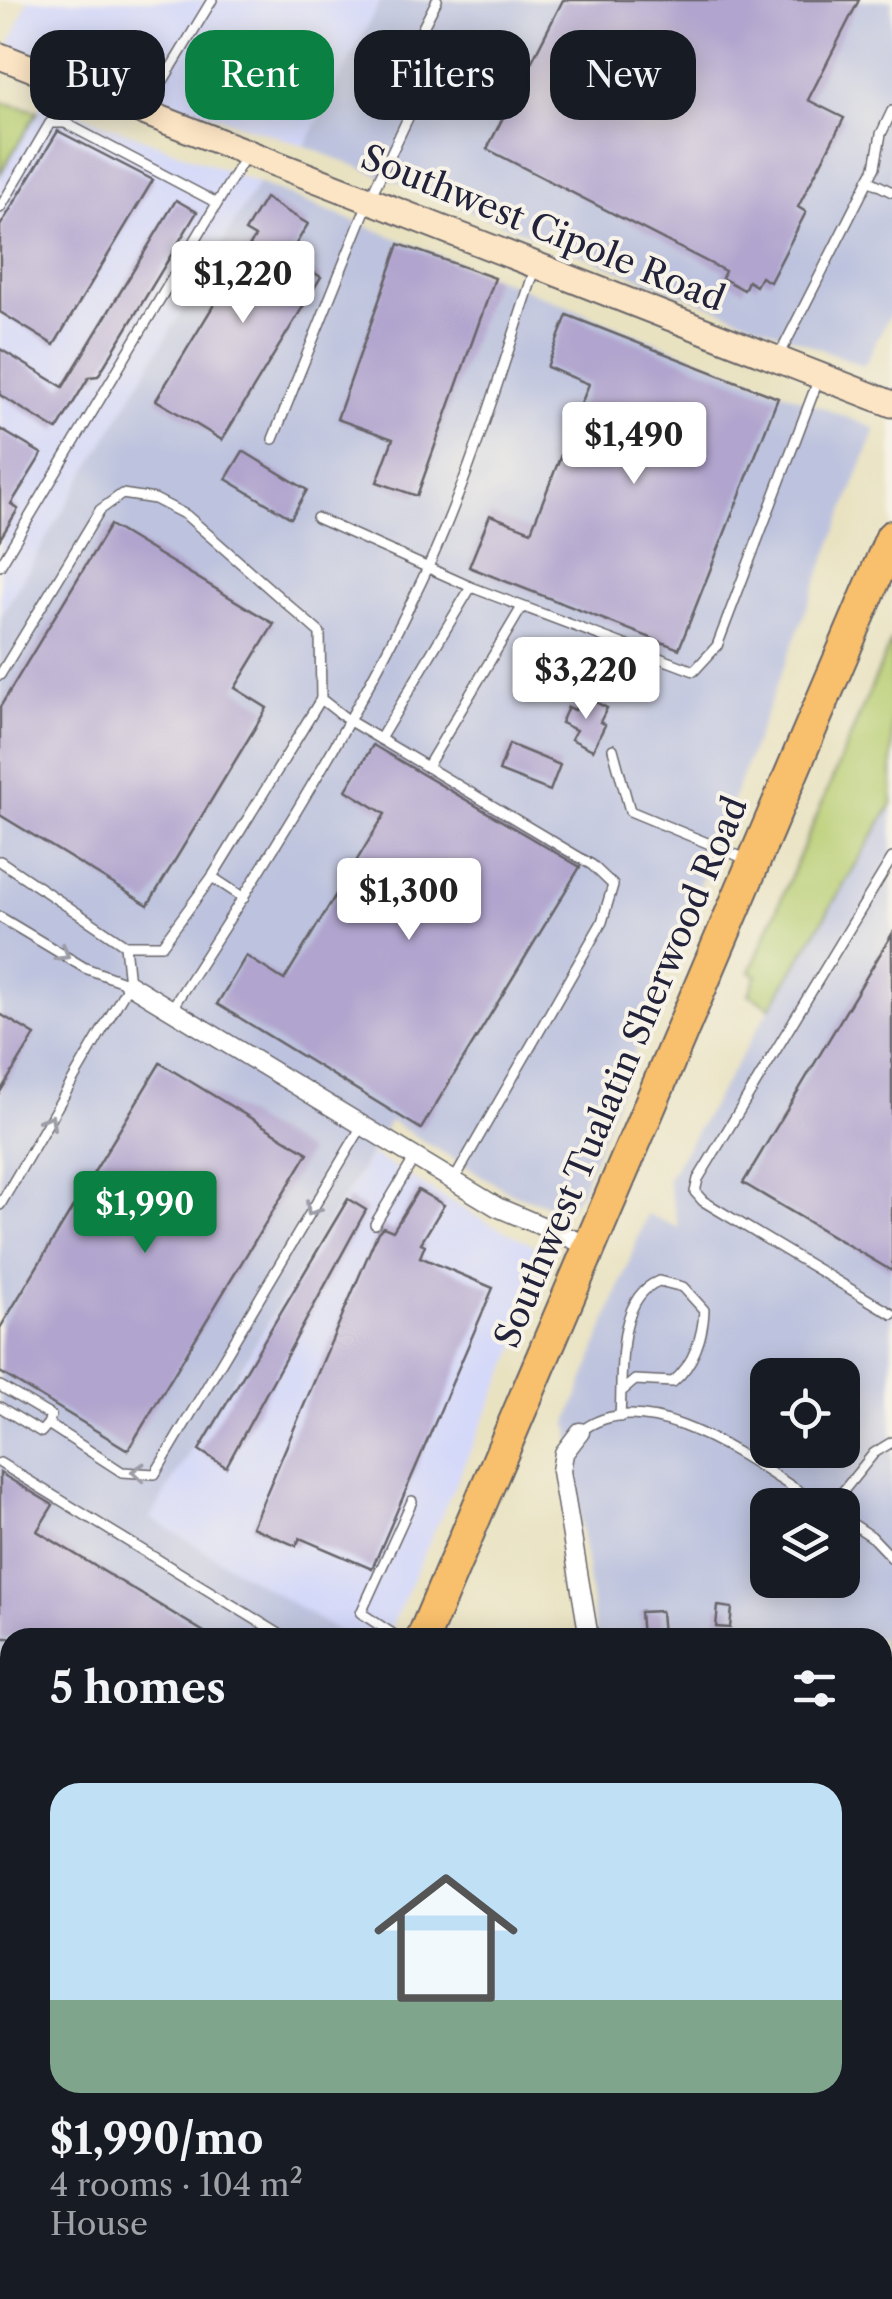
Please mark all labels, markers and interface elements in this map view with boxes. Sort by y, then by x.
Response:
chip: Buy [30,30,165,120]
chip: Rent [185,30,334,120]
chip: Filters [354,30,530,120]
chip: New [550,30,696,120]
street label: Southwest Cipole Road [355,135,731,320]
pin: $1,220 [162,241,324,326]
text: $1,220 [193,254,293,293]
pin: $1,490 [553,402,715,487]
text: $1,490 [584,415,684,454]
pin: $3,220 [505,637,667,722]
text: $3,220 [535,650,637,689]
street label: Southwest Tualatin Sherwood Road [485,790,756,1354]
pin: $1,300 [328,858,490,943]
text: $1,300 [359,871,459,910]
one-way arrow [52,942,70,961]
one-way arrow [37,1114,56,1132]
pin: $1,990 [64,1171,226,1256]
text: $1,990 [96,1184,194,1223]
one-way arrow [305,1198,324,1216]
map controls [750,1358,860,1598]
button: locate [750,1358,860,1468]
one-way arrow [130,1462,146,1484]
button: layers [750,1488,860,1598]
icon: filters [787,1661,842,1716]
text: 5 homes [50,1662,226,1714]
icon: home [356,1848,536,2028]
text: $1,990/mo [50,2113,263,2165]
text: 4 rooms · 104 m² [50,2165,303,2204]
text: House [50,2204,148,2243]

